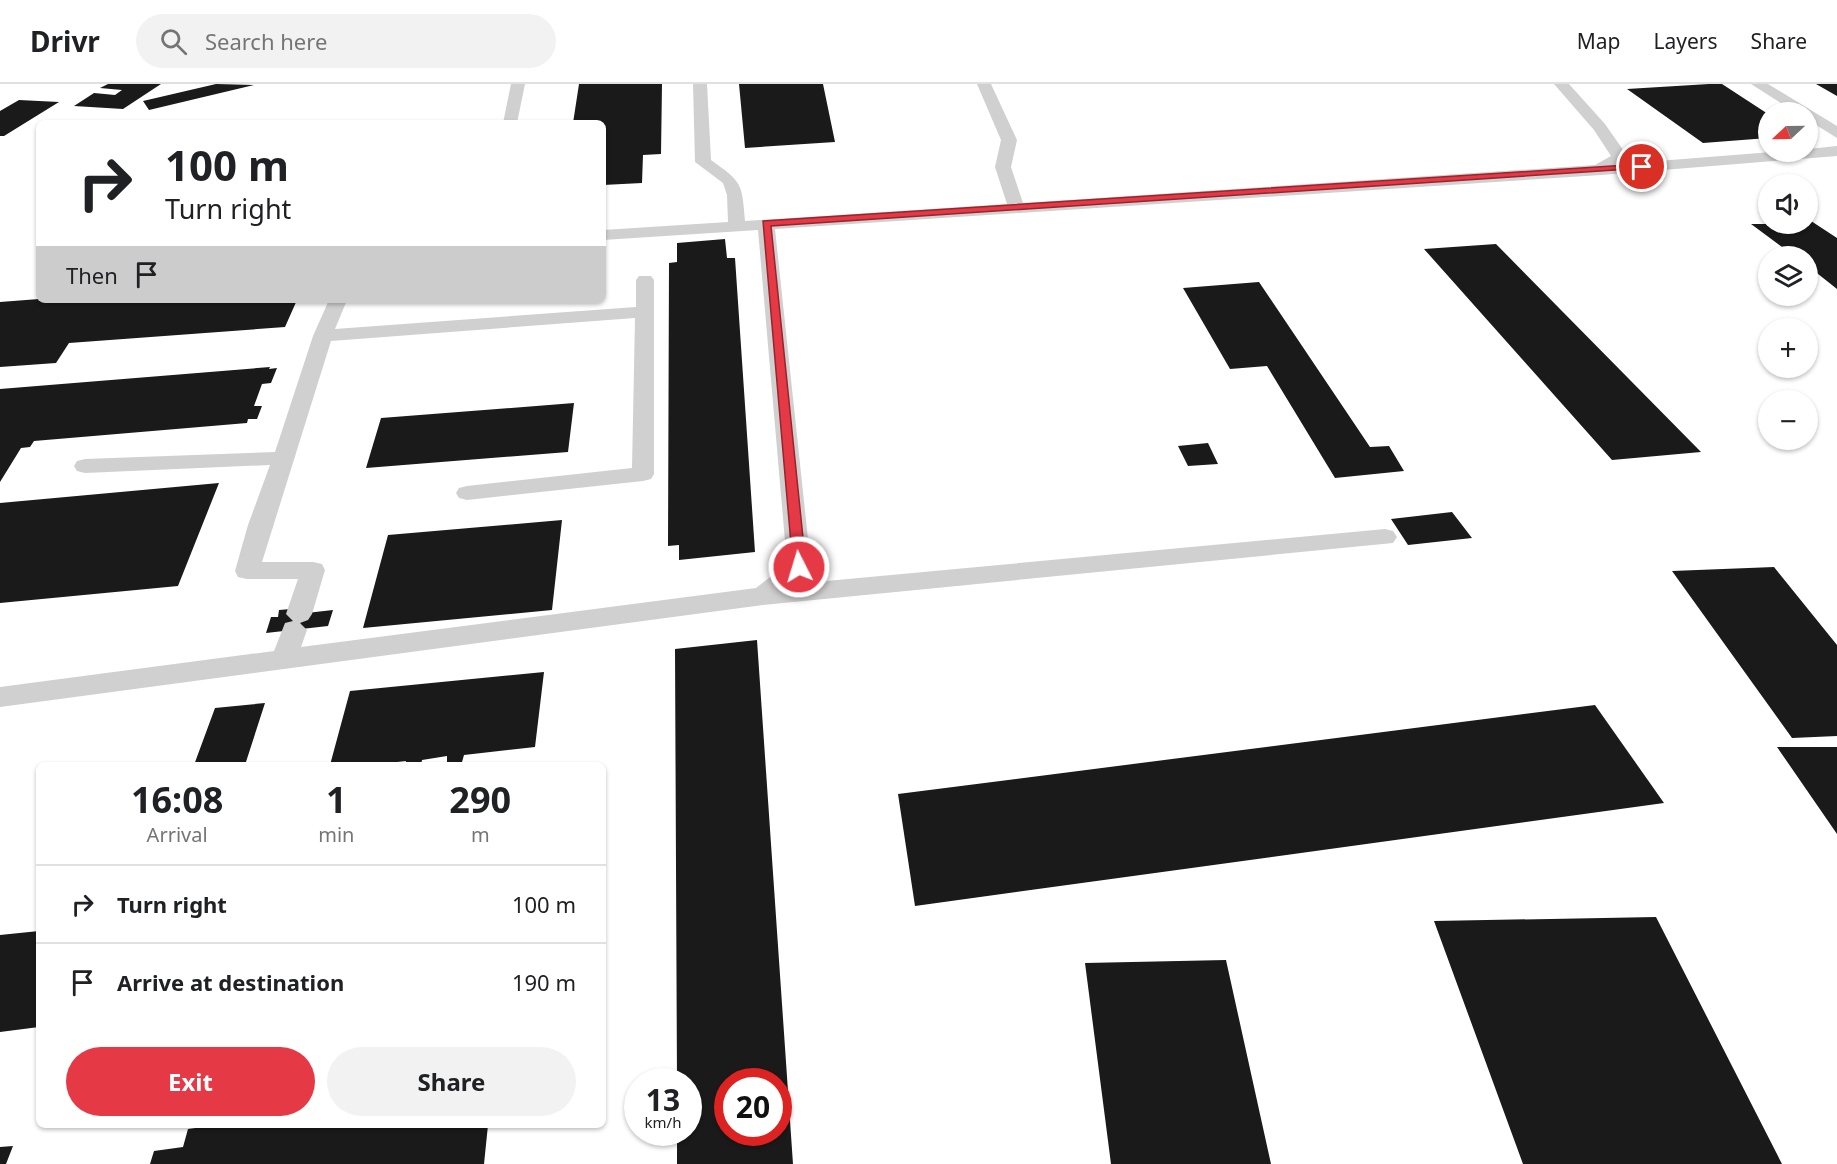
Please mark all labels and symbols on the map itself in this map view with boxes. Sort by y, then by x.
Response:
north arrow [1758,102,1818,162]
pin [1616,141,1667,192]
position arrow [767,535,831,599]
speed limit sign: 20 [714,1068,792,1146]

